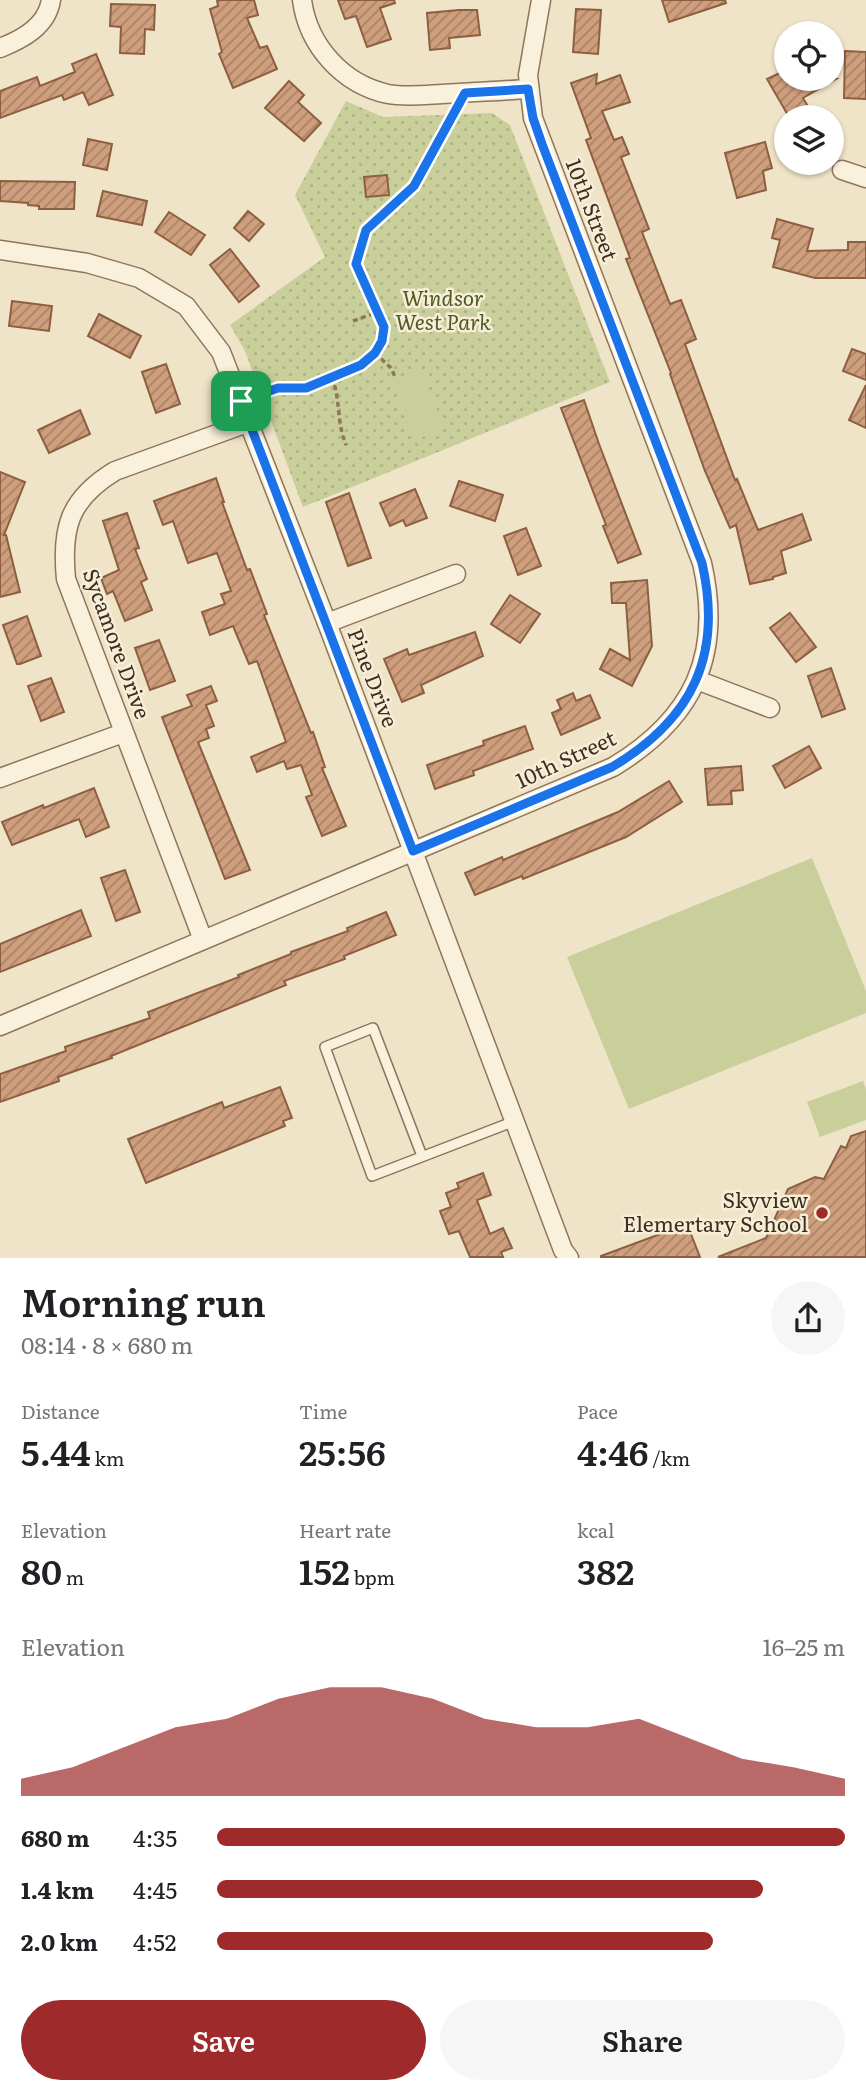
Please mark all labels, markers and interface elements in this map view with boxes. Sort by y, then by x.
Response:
map controls [774,21,844,175]
button: locate [774,21,844,91]
button: layers [774,105,844,175]
street label: 10th Street [560,153,627,265]
park label: Windsor West Park [395,281,491,336]
pin [211,371,271,431]
icon: arrive [222,382,260,420]
street label: Sycamore Drive [77,564,160,723]
street label: Pine Drive [341,623,407,731]
street label: 10th Street [510,721,621,794]
place label: Skyview Elemertary School [623,1183,808,1238]
marker: Skyview Elemertary School [814,1205,830,1221]
text: Morning run [21,1272,266,1329]
button: share [771,1281,845,1355]
text: 08:14 · 8 × 680 m [21,1327,193,1361]
text: Distance [21,1397,100,1425]
text: Time [299,1397,347,1425]
text: Pace [577,1397,618,1425]
text: 5.44 [21,1425,91,1477]
text: 25:56 [299,1425,386,1477]
text: 4:46 [577,1425,648,1477]
text: km [91,1444,124,1472]
text: /km [648,1444,690,1472]
text: Elevation [21,1516,107,1544]
text: Heart rate [299,1516,391,1544]
text: kcal [577,1516,614,1544]
text: 80 [21,1544,62,1596]
text: 152 [299,1544,350,1596]
text: 382 [577,1544,634,1596]
text: m [62,1563,84,1591]
text: bpm [350,1563,395,1591]
text: Elevation [21,1629,125,1663]
text: 16–25 m [762,1629,845,1663]
text: 680 m [21,1820,90,1854]
text: 4:35 [133,1820,177,1854]
text: 1.4 km [21,1872,94,1906]
text: 4:45 [133,1872,177,1906]
text: 2.0 km [21,1924,98,1958]
text: 4:52 [133,1924,176,1958]
button: Save [21,2000,426,2080]
button: Share [440,2000,845,2080]

